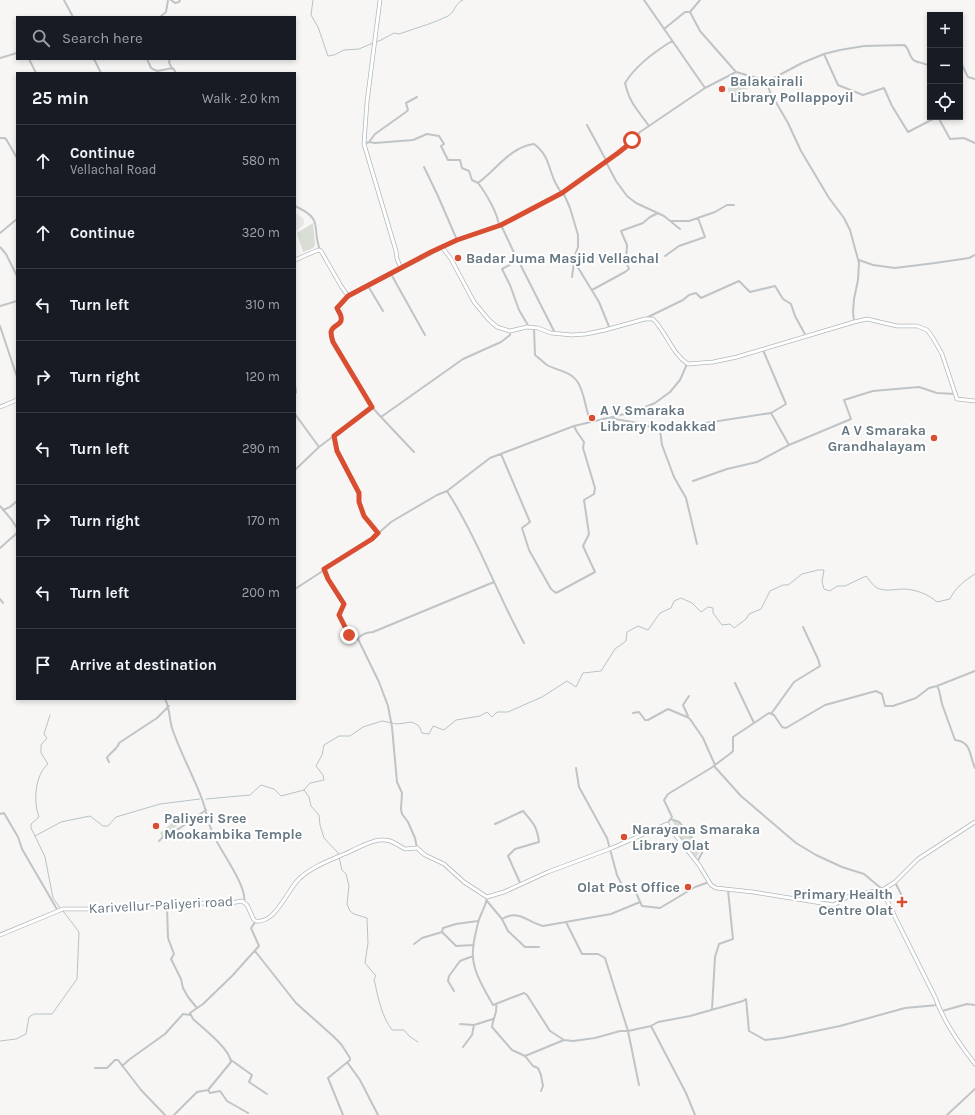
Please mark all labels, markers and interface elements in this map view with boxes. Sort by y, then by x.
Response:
map controls [927,12,963,120]
button: + [927,12,963,48]
search box [16,16,296,60]
icon: search [30,27,52,49]
text: Search here [62,29,143,47]
button: − [927,48,963,84]
place label: Balakairali Library Pollappoyil [730,73,854,106]
marker: Balakairali Library Pollappoyil [717,84,727,94]
button: locate [927,84,963,120]
text: 25 min [32,88,89,108]
text: Walk · 2.0 km [202,91,280,106]
route start [623,131,641,149]
text: Continue [70,144,135,162]
icon: ahead [32,150,54,172]
text: 580 m [242,153,280,168]
text: Vellachal Road [70,162,156,177]
icon: ahead [32,222,54,244]
text: Continue [70,224,135,242]
text: 320 m [242,225,280,240]
place label: Badar Juma Masjid Vellachal [466,250,659,267]
marker: Badar Juma Masjid Vellachal [453,253,463,263]
icon: left [32,294,54,316]
text: Turn left [70,296,129,314]
text: 310 m [245,297,280,312]
icon: right [32,366,54,388]
text: Turn right [70,368,140,386]
text: 120 m [245,369,280,384]
place label: A V Smaraka Library kodakkad [600,402,716,435]
marker: A V Smaraka Library kodakkad [587,413,597,423]
place label: A V Smaraka Grandhalayam [828,422,926,455]
marker: A V Smaraka Grandhalayam [929,433,939,443]
icon: left [32,438,54,460]
text: Turn left [70,440,129,458]
text: 290 m [242,441,280,456]
icon: right [32,510,54,532]
text: Turn right [70,512,140,530]
text: 170 m [247,513,280,528]
icon: left [32,582,54,604]
text: Turn left [70,584,129,602]
text: 200 m [242,585,280,600]
route end [340,626,358,644]
icon: arrive [32,654,54,676]
text: Arrive at destination [70,656,217,674]
place label: Paliyeri Sree Mookambika Temple [164,810,302,843]
marker: Paliyeri Sree Mookambika Temple [151,821,161,831]
place label: Narayana Smaraka Library Olat [632,821,760,854]
marker: Narayana Smaraka Library Olat [619,832,629,842]
place label: Olat Post Office [577,879,680,896]
marker: Olat Post Office [683,882,693,892]
place label: Primary Health Centre Olat [793,886,893,919]
street label: Karivellur-Paliyeri road [88,893,234,917]
marker: Primary Health Centre Olat [896,896,908,908]

